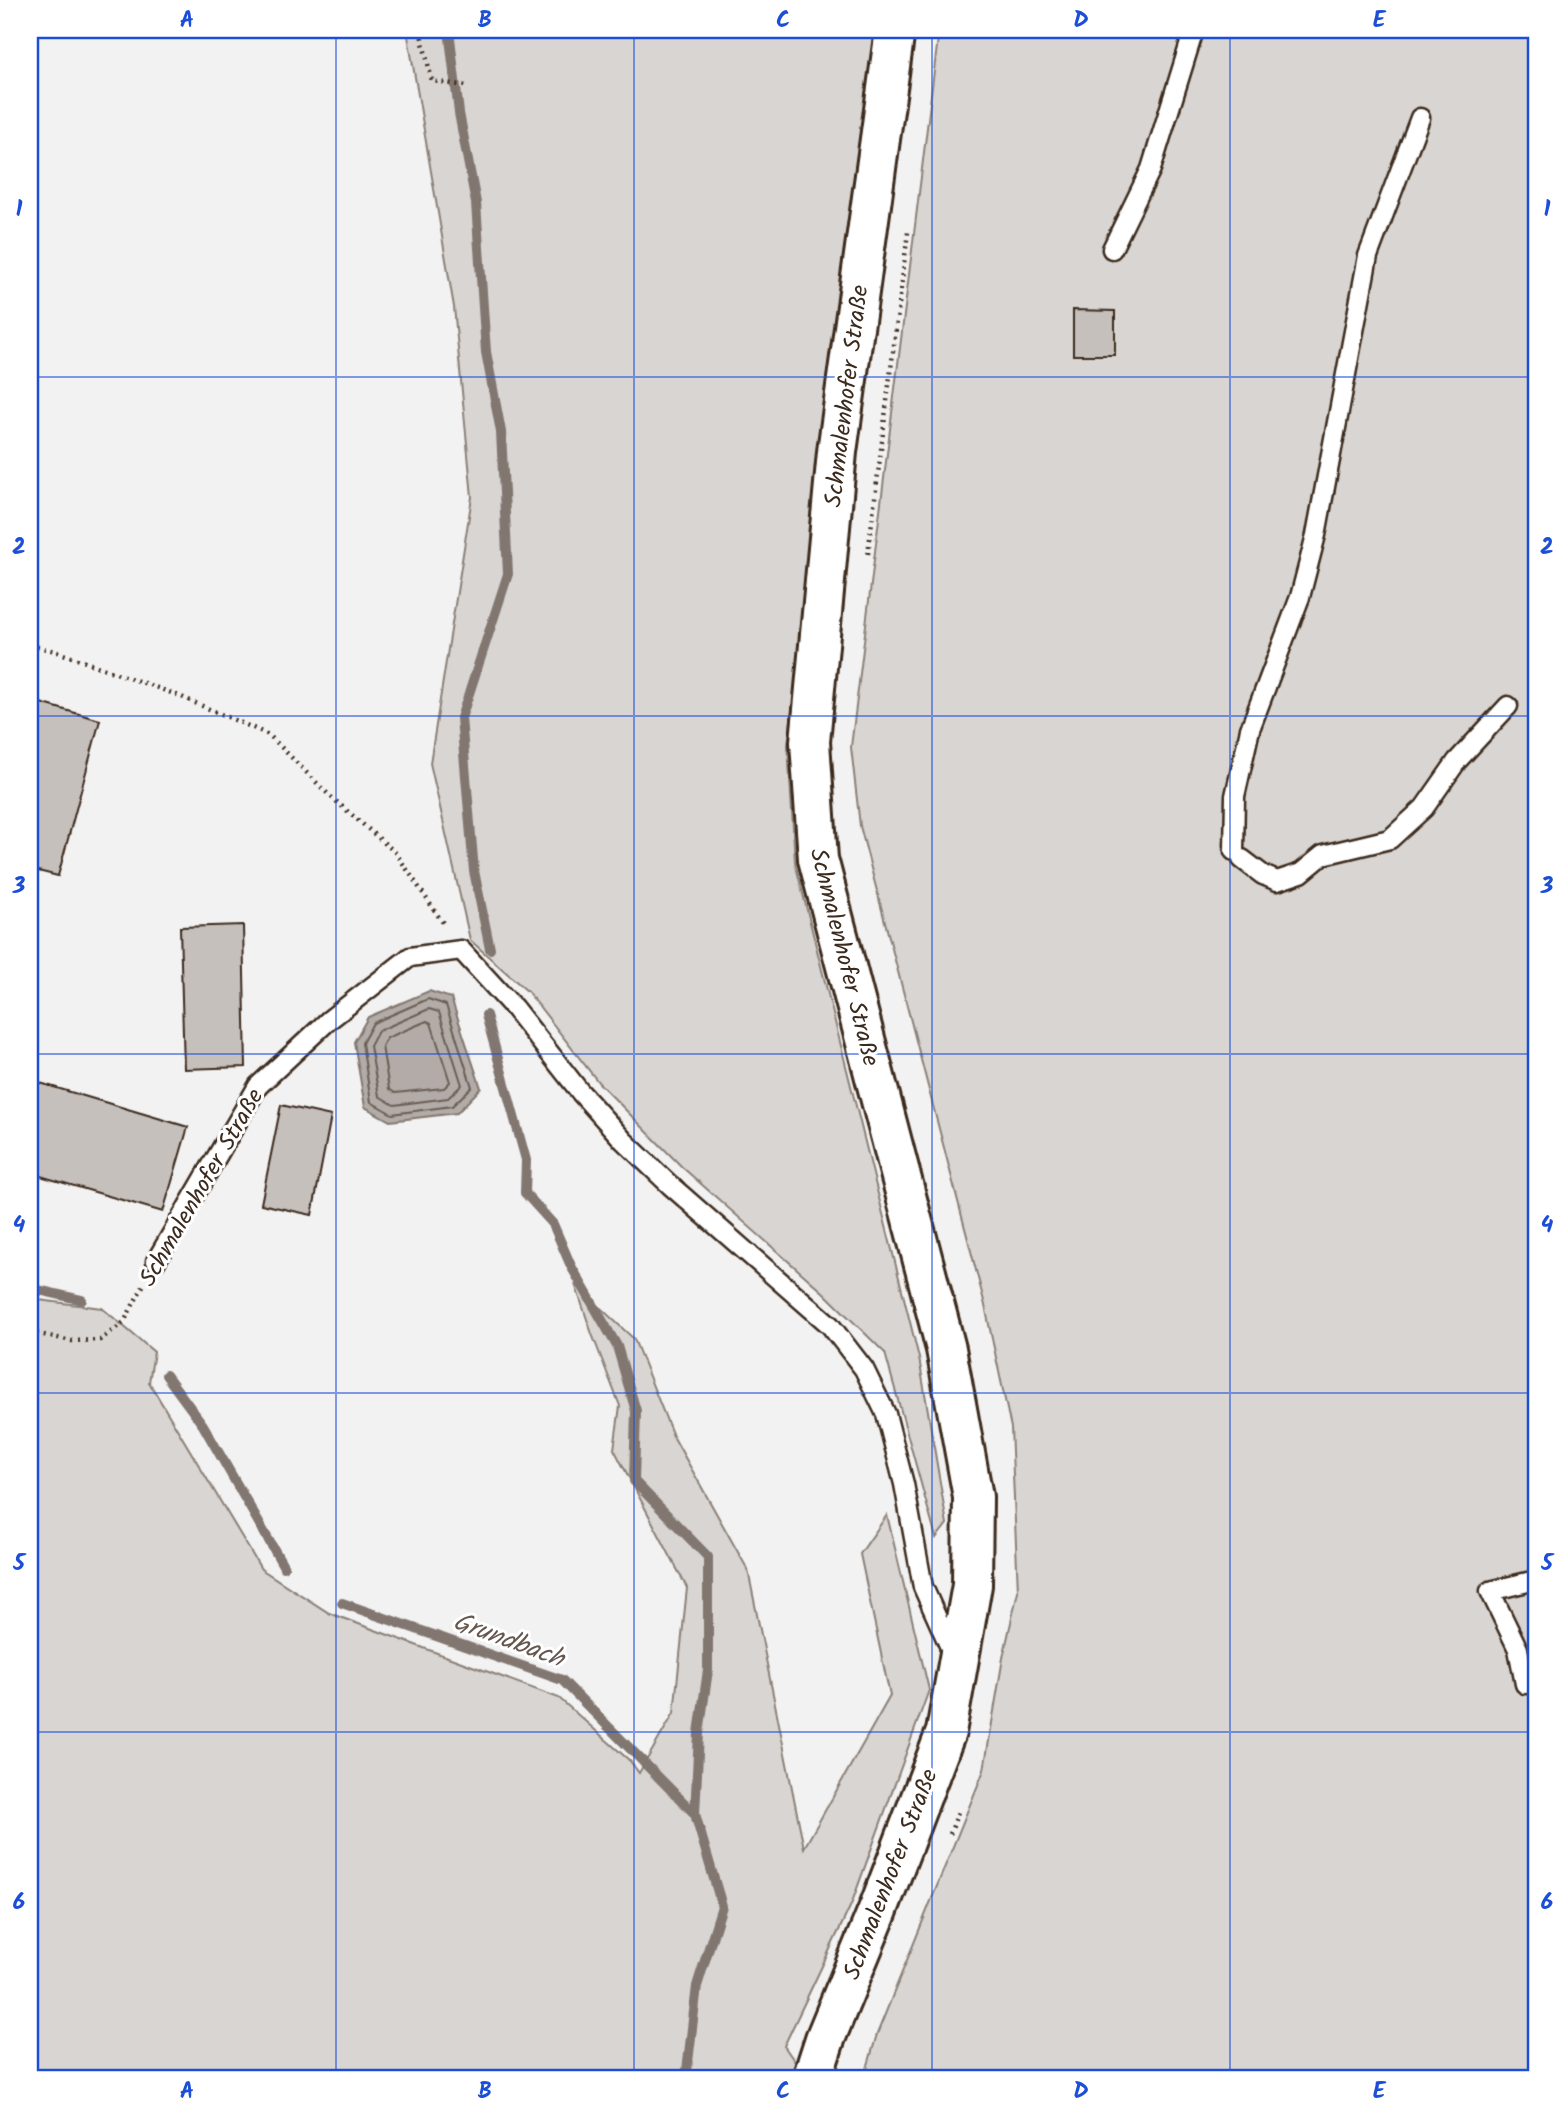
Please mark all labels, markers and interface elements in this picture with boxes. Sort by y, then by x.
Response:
text: A [180,3,194,39]
text: B [478,3,492,39]
text: C [776,3,790,39]
text: D [1073,3,1089,39]
text: E [1373,3,1387,39]
text: 1 [16,192,23,228]
text: 1 [1544,192,1551,228]
street label: Schmalenhofer Straße [815,283,880,509]
text: 2 [12,530,26,566]
text: 2 [1540,530,1554,566]
street label: Schmalenhofer Straße [798,844,890,1071]
text: 3 [12,869,26,905]
text: 3 [1540,869,1554,905]
street label: Schmalenhofer Straße [130,1081,275,1294]
text: 4 [13,1208,26,1244]
text: 4 [1541,1208,1554,1244]
text: 5 [12,1546,27,1582]
text: 5 [1540,1546,1555,1582]
water label: Grundbach [447,1601,572,1681]
street label: Schmalenhofer Straße [833,1763,950,1986]
text: 6 [13,1885,25,1921]
text: 6 [1541,1885,1553,1921]
text: A [180,2074,194,2109]
text: B [478,2074,492,2109]
text: C [776,2074,790,2109]
text: D [1073,2074,1089,2109]
text: E [1373,2074,1387,2109]

